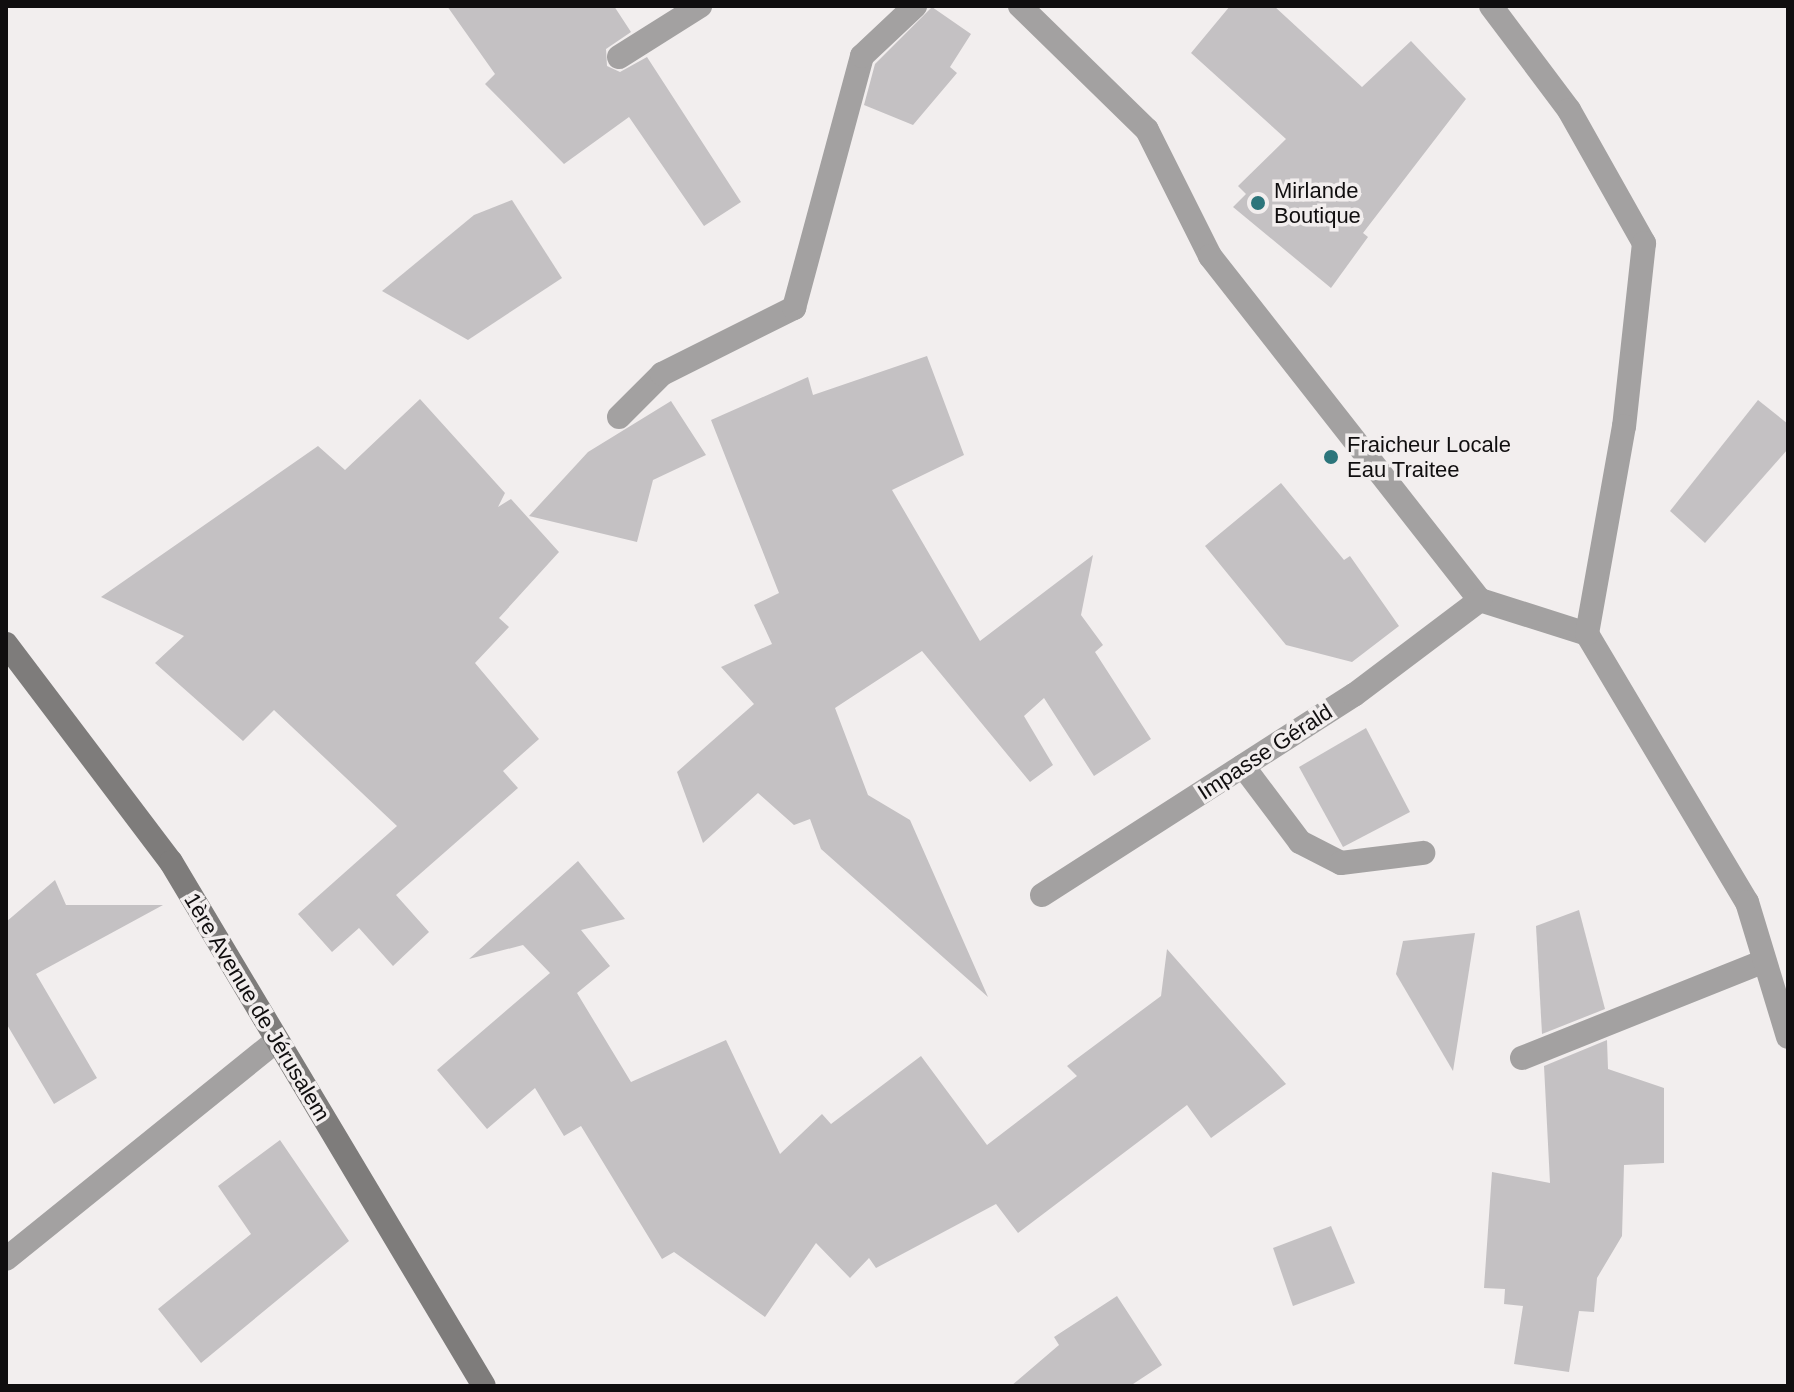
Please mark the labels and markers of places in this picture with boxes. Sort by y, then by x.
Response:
place label: Mirlande Boutique [1274,177,1361,228]
marker: Mirlande Boutique [1249,194,1267,212]
place label: Fraicheur Locale Eau Traitee [1347,431,1511,482]
marker: Fraicheur Locale Eau Traitee [1322,448,1340,466]

